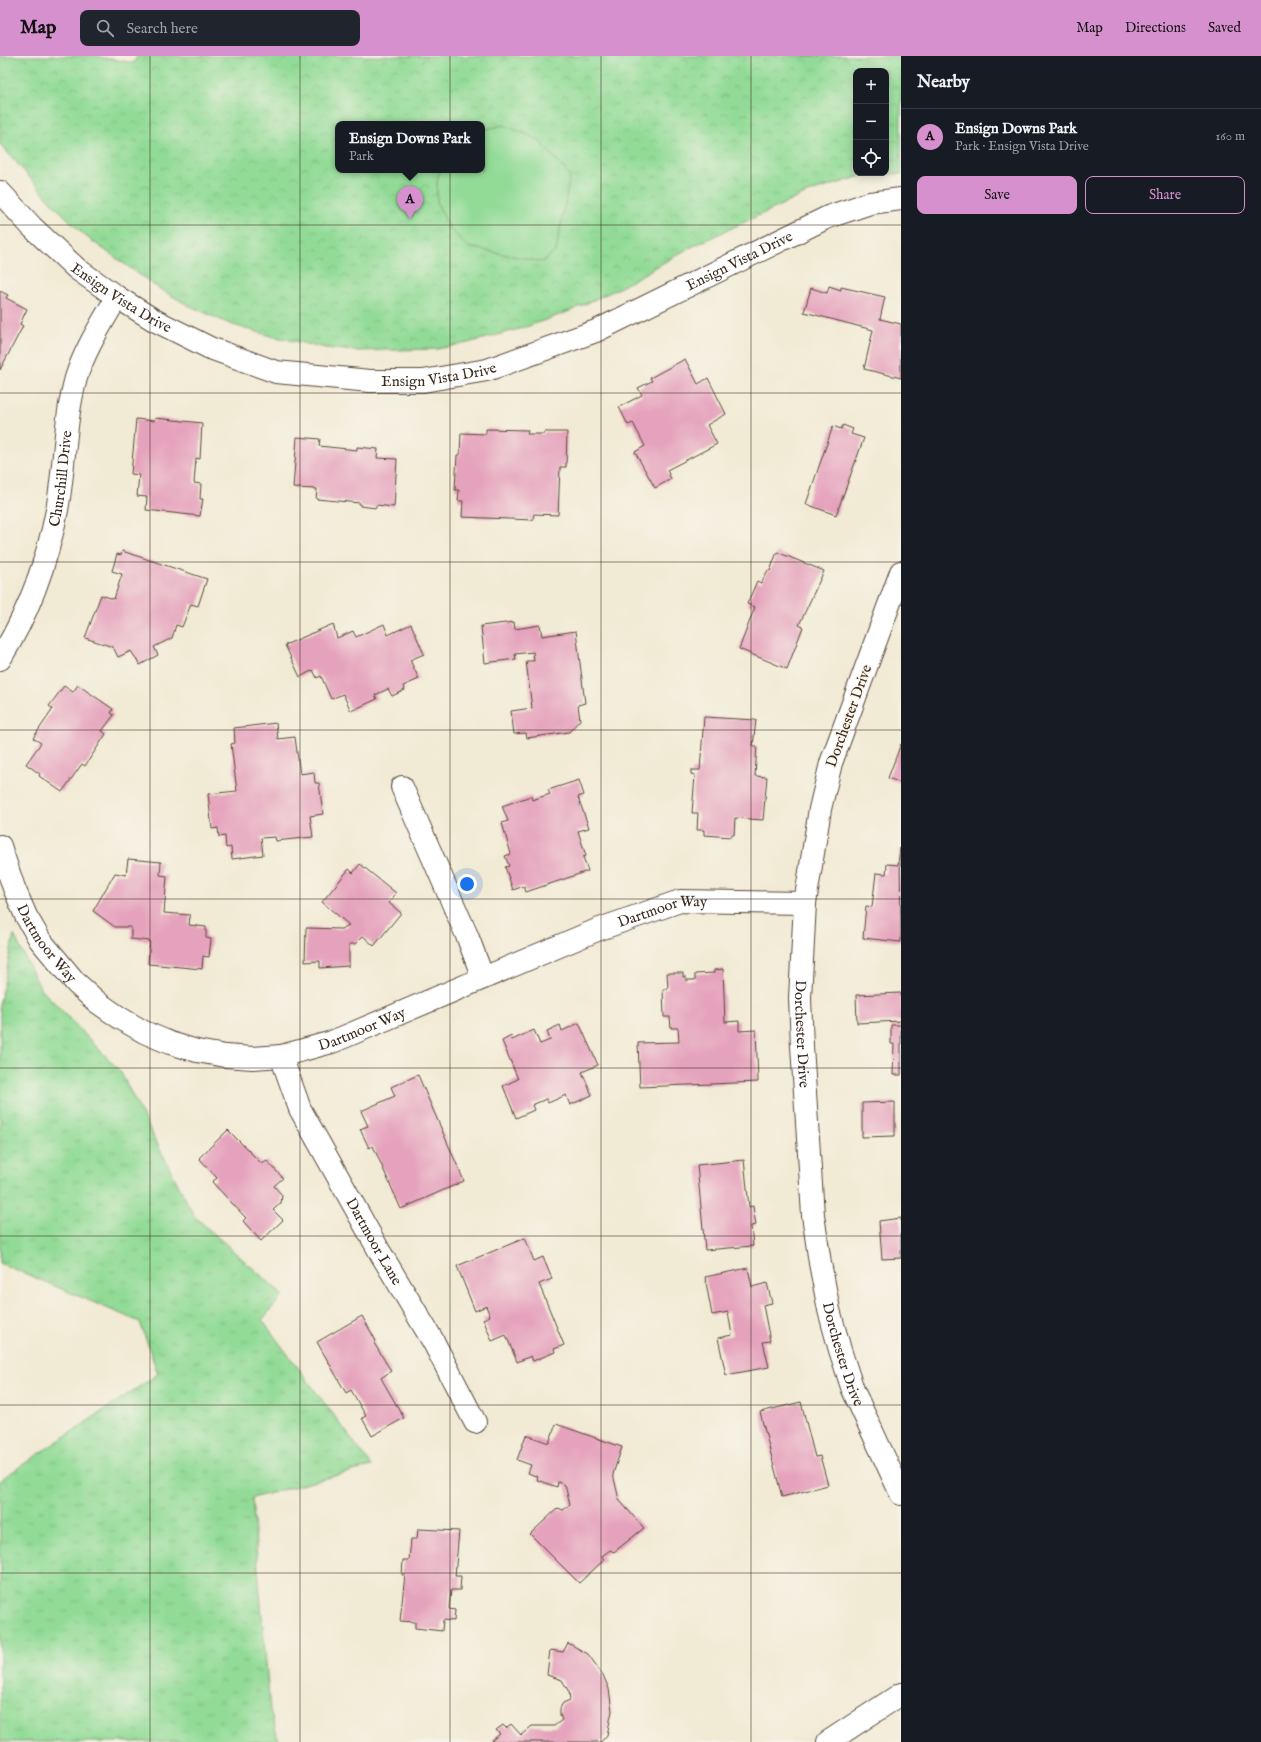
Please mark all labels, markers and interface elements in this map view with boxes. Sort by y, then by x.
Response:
search box [80,10,360,46]
text: Map [20,16,56,40]
icon: search [94,17,116,39]
text: Search here [126,19,198,38]
text: Map [1076,19,1103,37]
text: Directions [1125,19,1186,37]
text: Saved [1208,19,1241,37]
map controls [853,68,889,176]
button: + [853,68,889,104]
text: Nearby [917,72,970,93]
button: − [853,104,889,140]
text: Ensign Downs Park [955,119,1077,138]
popup [335,121,485,173]
text: A [926,128,934,145]
text: 160 m [1215,128,1245,145]
text: Ensign Downs Park [349,129,471,148]
text: Park · Ensign Vista Drive [955,138,1089,155]
button: locate [853,140,889,176]
text: Park [349,148,374,165]
button: Save [917,176,1077,214]
button: Share [1085,176,1245,214]
pin: A [397,186,423,219]
street label: Ensign Vista Drive [683,226,796,295]
street label: Ensign Vista Drive [67,258,175,337]
street label: Ensign Vista Drive [381,358,499,391]
street label: Churchill Drive [44,429,76,528]
street label: Dorchester Drive [822,662,876,770]
your location [457,874,477,894]
street label: Dartmoor Way [615,892,708,932]
street label: Dartmoor Way [12,901,82,987]
street label: Dorchester Drive [790,979,814,1089]
street label: Dartmoor Way [316,1002,409,1055]
street label: Dartmoor Lane [342,1194,407,1289]
street label: Dorchester Drive [818,1301,869,1409]

